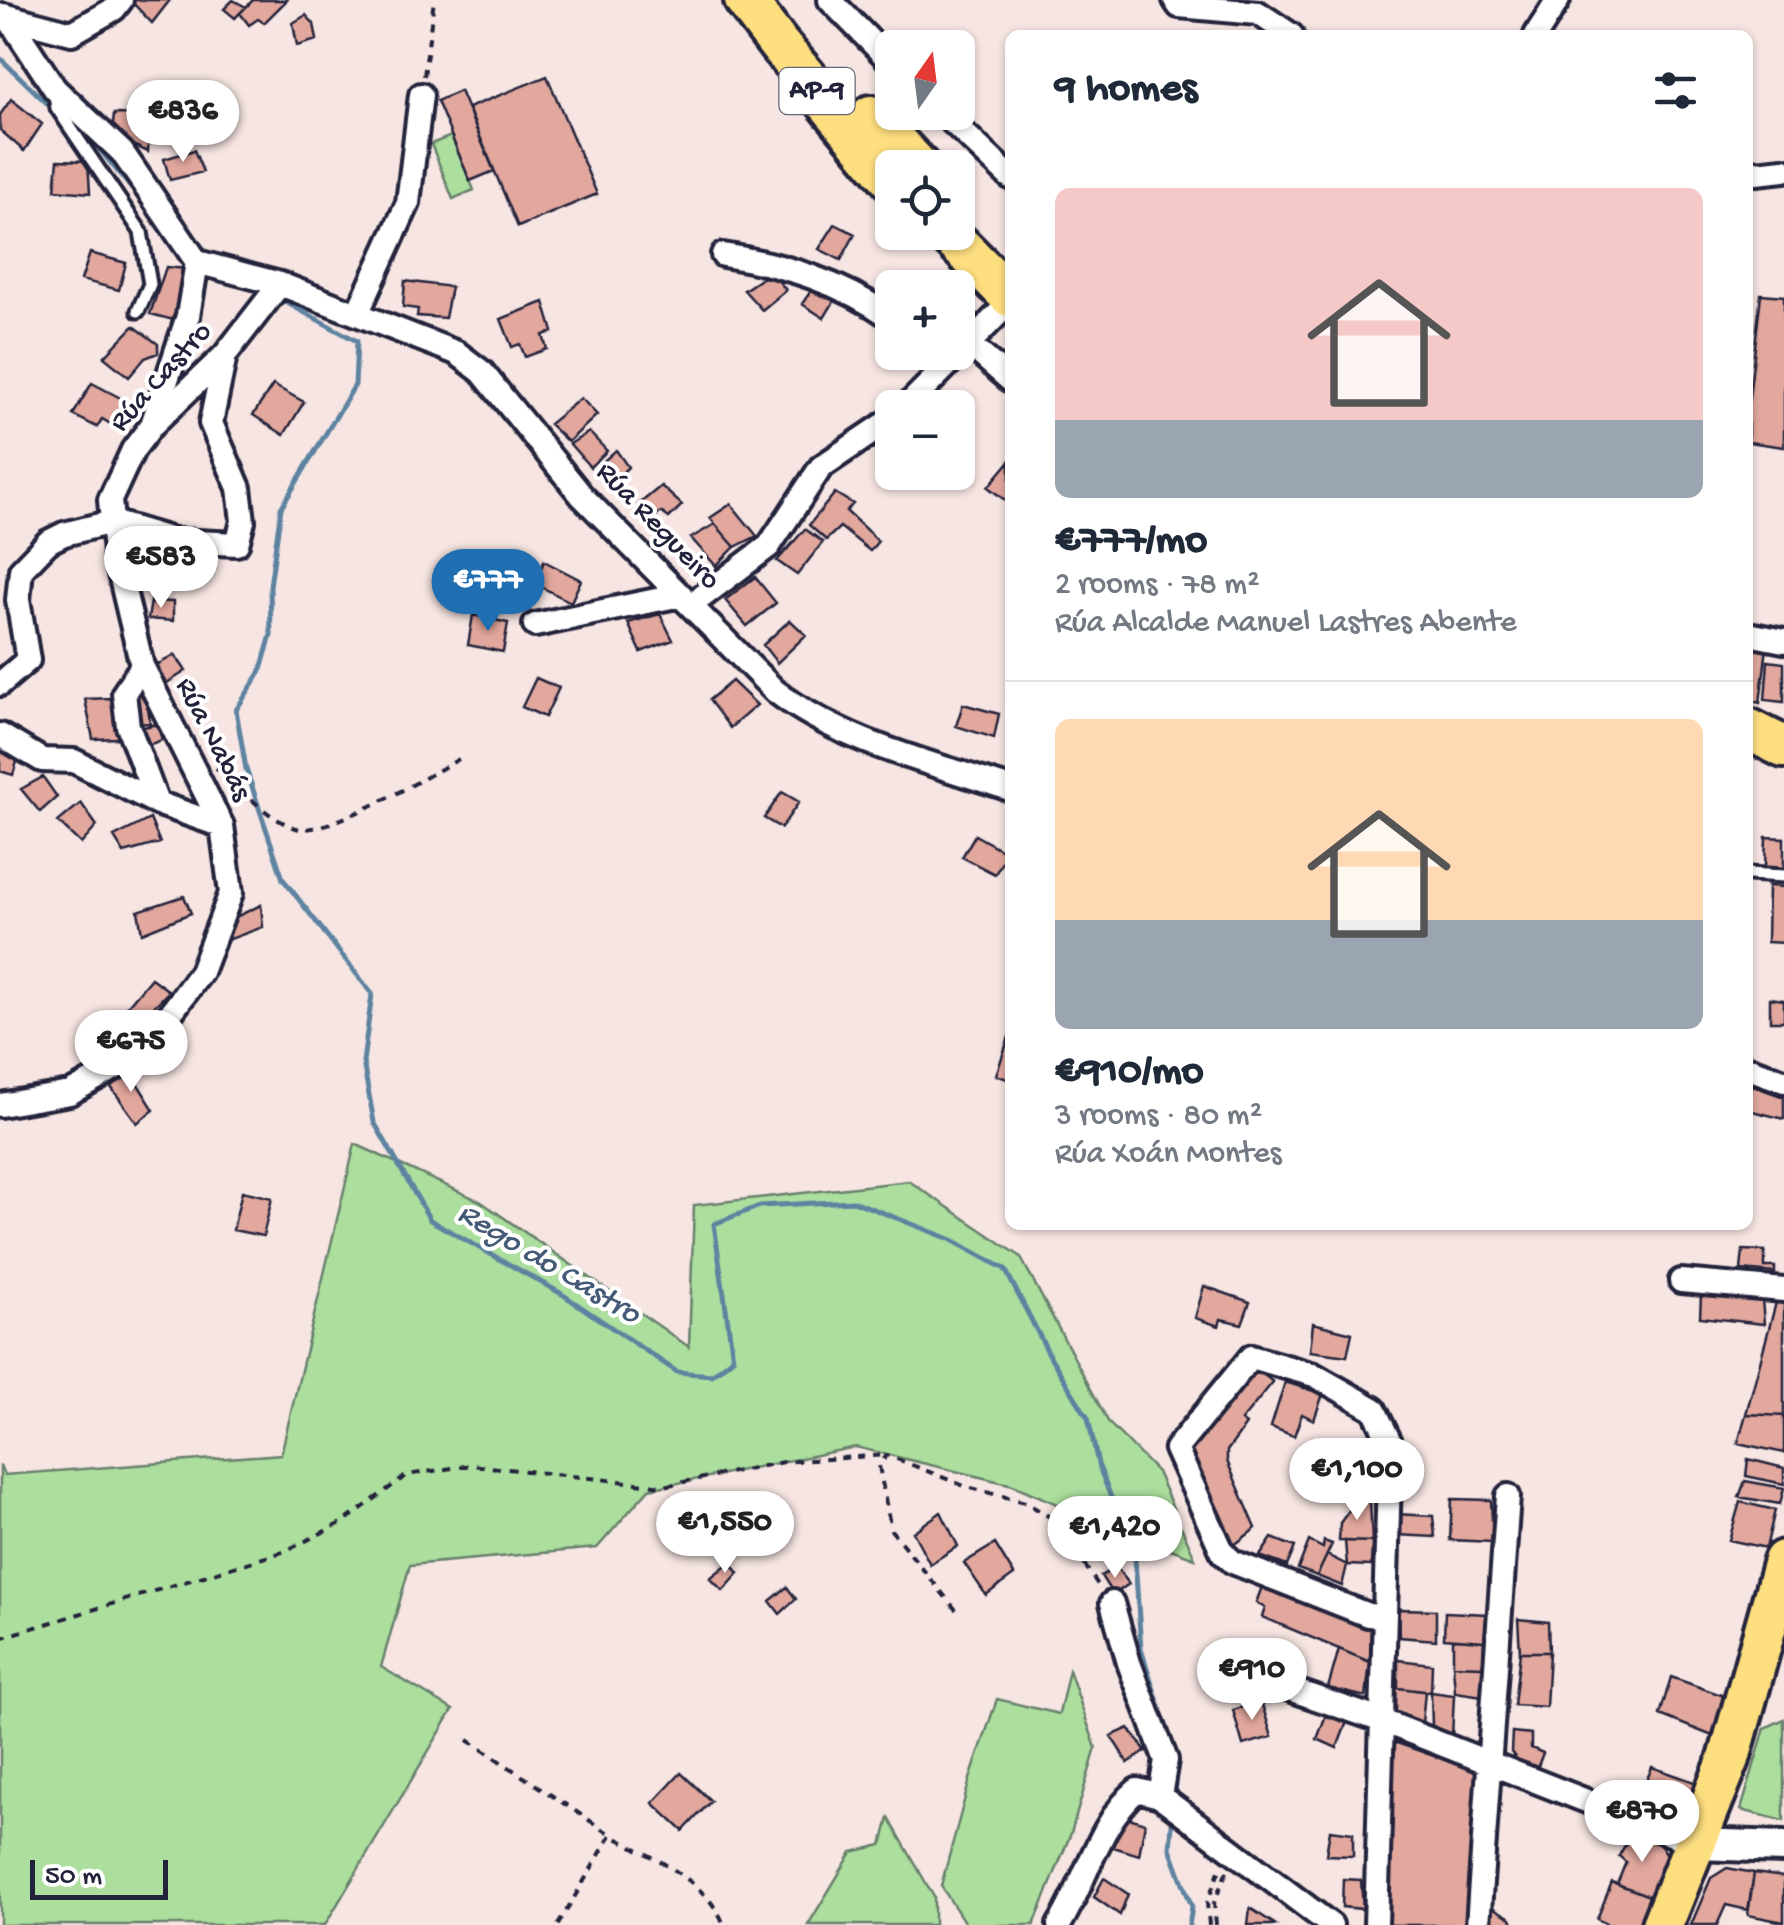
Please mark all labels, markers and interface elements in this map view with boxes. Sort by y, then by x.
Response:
north arrow [875,30,975,130]
map controls [875,30,975,490]
icon: filters [1648,63,1703,118]
text: 9 homes [1055,66,1197,115]
road number: AP-9 [780,68,854,114]
pin: €836 [124,80,242,165]
text: €836 [148,93,218,131]
button: locate [875,150,975,250]
icon: home [1289,253,1469,433]
button: + [875,270,975,370]
street label: Rúa Castro [104,316,220,440]
button: − [875,390,975,490]
street label: Rúa Regueiro [587,456,727,598]
text: €777/mo [1055,518,1207,567]
pin: €583 [102,526,220,611]
text: €583 [126,539,196,577]
pin: €777 [429,549,547,634]
text: €777 [454,562,522,600]
text: 2 rooms · 78 m² [1055,567,1260,605]
text: Rúa Alcalde Manuel Lastres Abente [1055,605,1517,643]
street label: Rúa Nabás [166,673,258,808]
icon: home [1289,784,1469,964]
pin: €675 [72,1010,190,1095]
text: €675 [97,1023,165,1061]
text: €910/mo [1055,1049,1204,1098]
text: 3 rooms · 80 m² [1055,1098,1262,1136]
text: Rúa Xoán Montes [1055,1136,1282,1174]
water label: Rego do Castro [450,1196,647,1335]
pin: €1,100 [1276,1438,1438,1523]
text: €1,100 [1311,1451,1403,1489]
pin: €1,550 [644,1491,806,1576]
pin: €1,420 [1034,1496,1196,1581]
text: €1,550 [678,1504,772,1542]
text: €1,420 [1069,1509,1161,1547]
pin: €910 [1193,1638,1311,1723]
text: €910 [1219,1651,1285,1689]
pin: €870 [1583,1780,1701,1865]
text: €870 [1606,1793,1678,1831]
scale bar [30,1855,168,1900]
text: 50 m [45,1861,102,1894]

